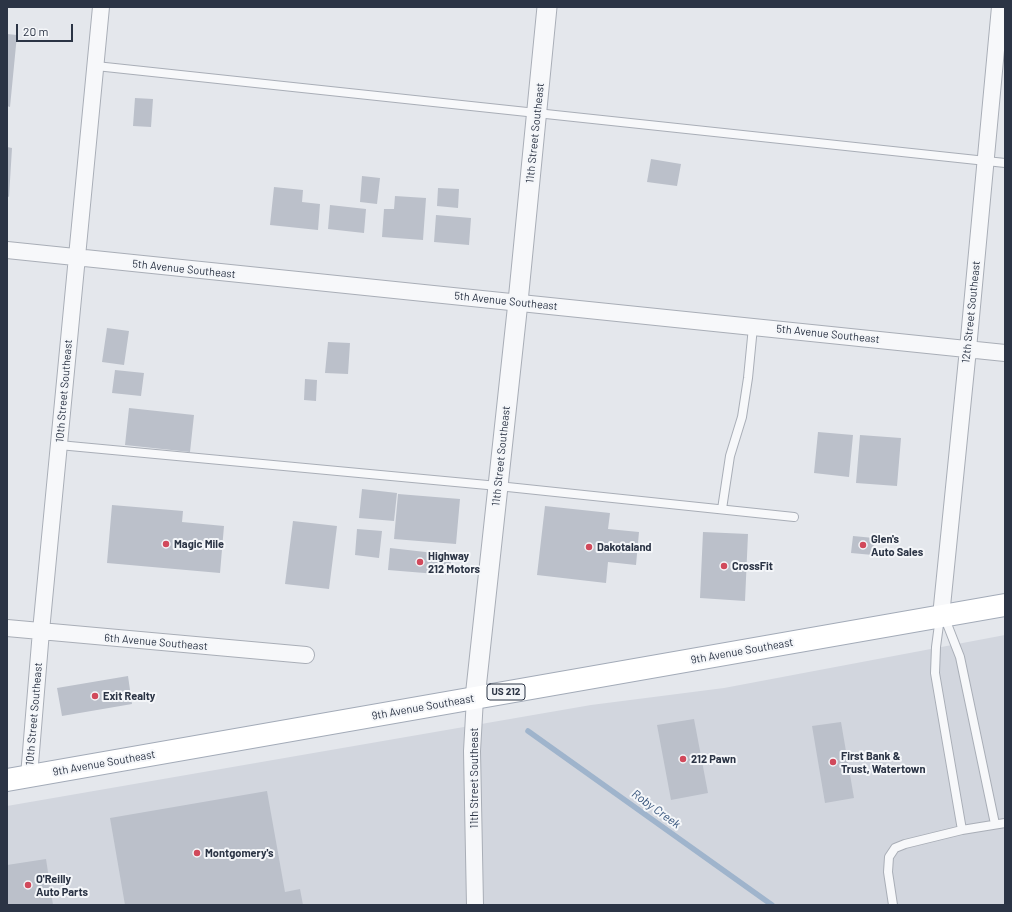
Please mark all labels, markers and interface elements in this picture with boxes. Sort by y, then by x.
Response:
scale bar [18,16,75,42]
text: 20 m [23,24,49,38]
street label: 11th Street Southeast [523,82,547,184]
street label: 5th Avenue Southeast [132,257,236,281]
street label: 12th Street Southeast [959,260,983,364]
street label: 5th Avenue Southeast [454,289,558,313]
street label: 5th Avenue Southeast [776,322,880,346]
street label: 10th Street Southeast [53,339,75,443]
street label: 11th Street Southeast [489,405,513,507]
place label: Glen's Auto Sales [871,532,923,558]
place label: Magic Mile [174,537,224,551]
marker: Magic Mile [161,539,171,549]
place label: Dakotaland [597,540,652,554]
marker: Glen's Auto Sales [858,540,868,550]
marker: Dakotaland [584,542,594,552]
place label: Highway 212 Motors [428,549,480,575]
marker: Highway 212 Motors [415,557,425,567]
place label: CrossFit [732,559,773,573]
marker: CrossFit [719,561,729,571]
street label: 6th Avenue Southeast [104,631,208,653]
street label: 9th Avenue Southeast [690,635,794,667]
street label: 10th Street Southeast [23,662,45,766]
road number: US 212 [487,684,525,700]
place label: Exit Realty [103,689,155,703]
marker: Exit Realty [90,691,100,701]
street label: 9th Avenue Southeast [371,691,475,723]
street label: 11th Street Southeast [467,728,481,828]
street label: 9th Avenue Southeast [52,747,156,779]
place label: First Bank & Trust, Watertown [841,749,925,775]
place label: 212 Pawn [691,752,736,766]
marker: 212 Pawn [678,754,688,764]
marker: First Bank & Trust, Watertown [828,757,838,767]
water label: Roby Creek [629,786,683,832]
place label: Montgomery's [205,846,274,860]
marker: Montgomery's [192,848,202,858]
place label: O'Reilly Auto Parts [36,872,88,898]
marker: O'Reilly Auto Parts [23,880,33,890]

